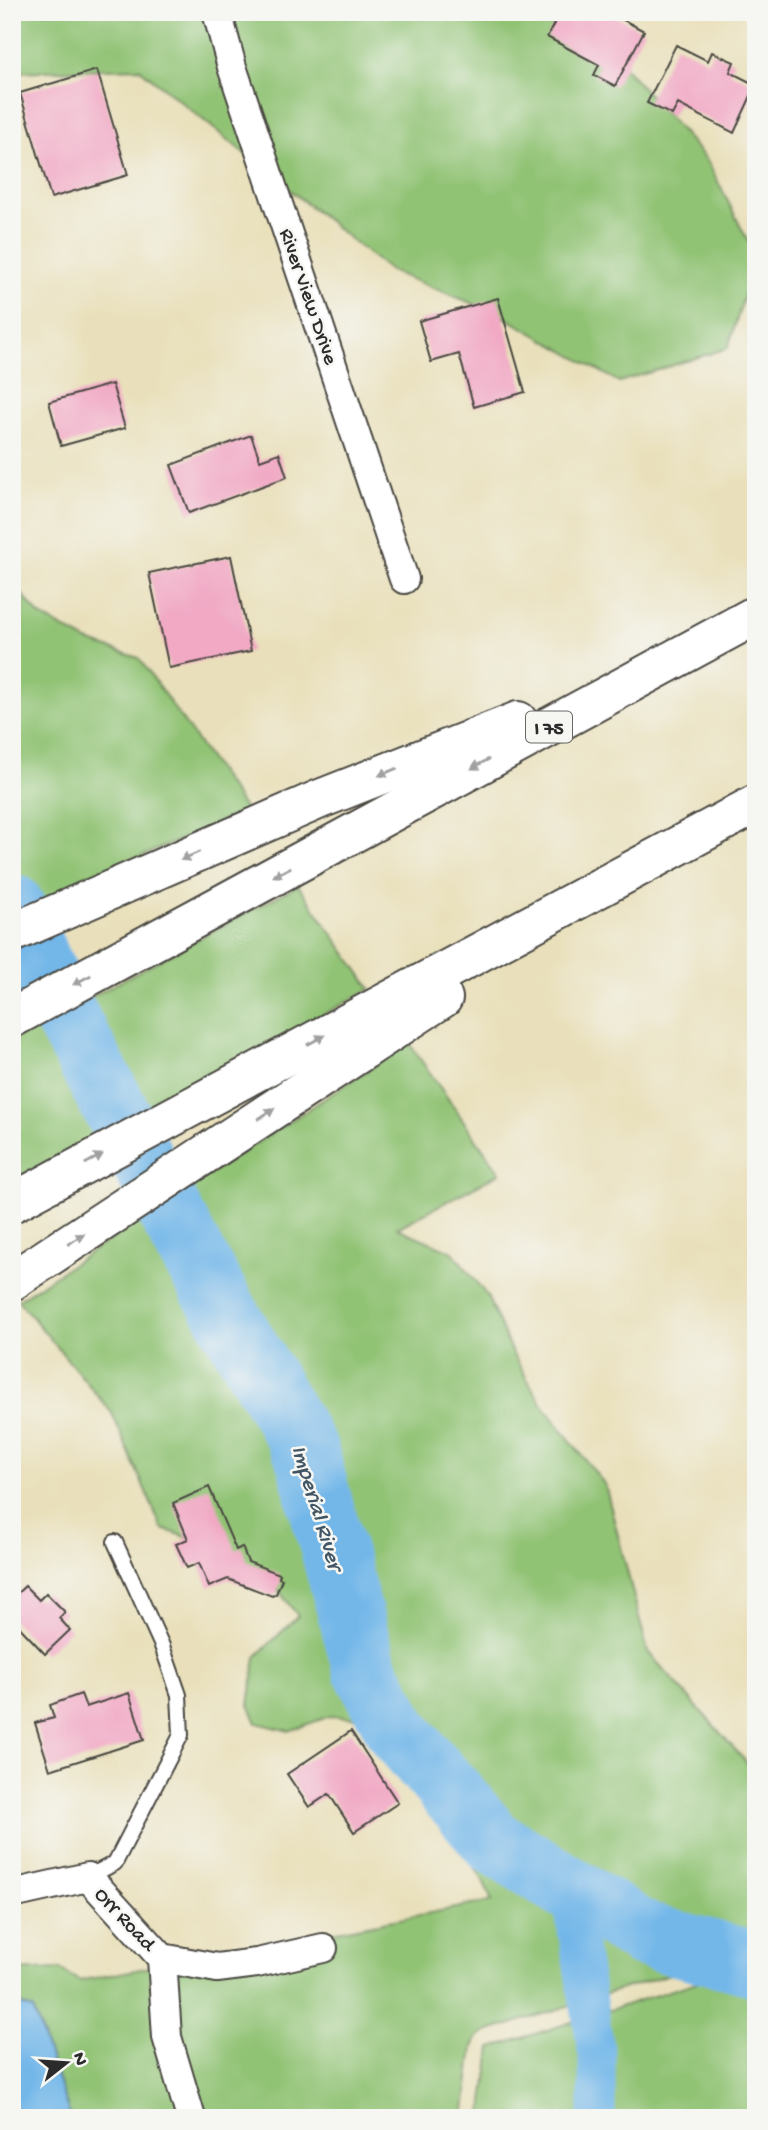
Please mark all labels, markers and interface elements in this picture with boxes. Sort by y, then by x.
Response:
street label: River View Drive [272,226,342,370]
road number: I 75 [526,712,572,742]
one-way arrow [471,758,490,770]
one-way arrow [377,767,398,778]
one-way arrow [180,850,201,861]
one-way arrow [272,866,292,878]
one-way arrow [72,975,92,986]
one-way arrow [306,1034,326,1046]
one-way arrow [257,1108,276,1121]
one-way arrow [84,1153,104,1165]
one-way arrow [67,1233,86,1246]
water label: Imperial River [284,1443,349,1578]
street label: Orr Road [88,1883,160,1959]
north arrow [32,2028,102,2098]
text: N [66,2050,92,2068]

